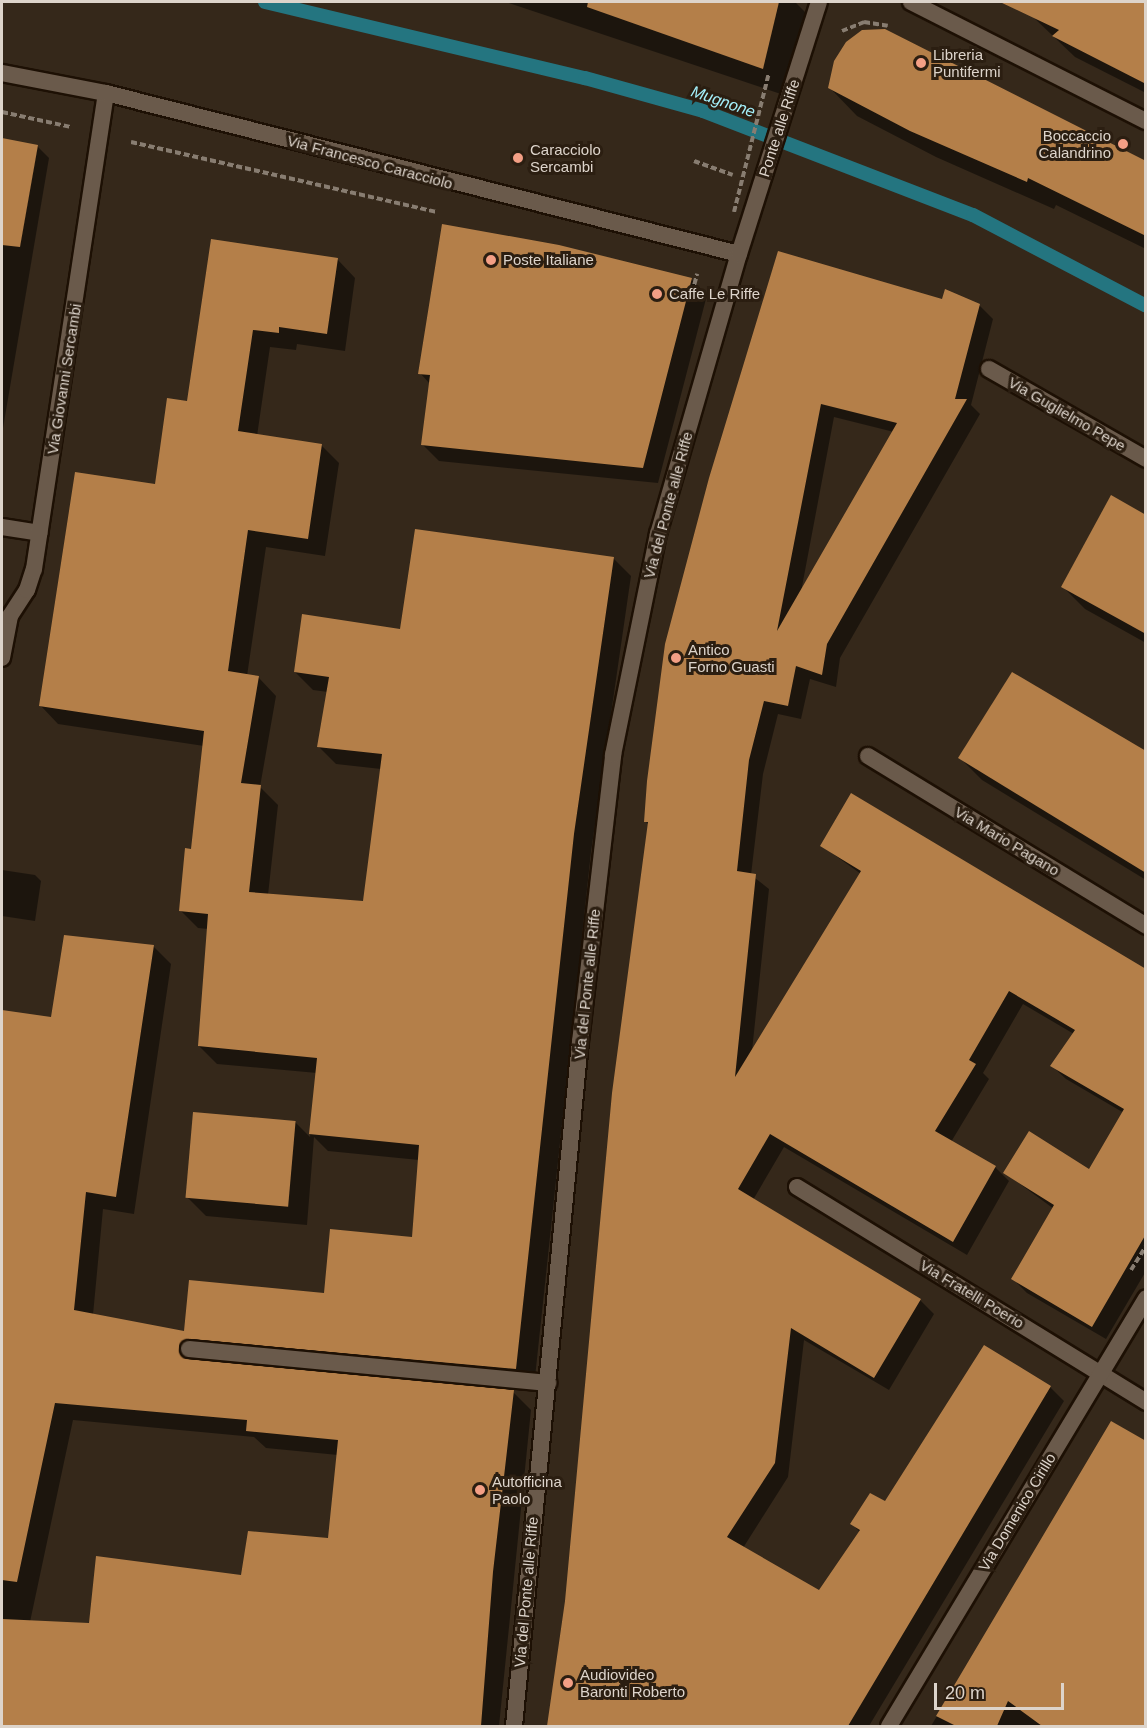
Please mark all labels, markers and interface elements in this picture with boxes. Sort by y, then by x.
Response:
place label: Libreria Puntifermi [933,45,1001,80]
marker: Libreria Puntifermi [914,56,928,70]
street label: Ponte alle Riffe [755,77,803,179]
water label: Mugnone [688,82,758,122]
place label: Boccaccio Calandrino [1038,126,1111,161]
street label: Via Francesco Caracciolo [285,131,455,193]
marker: Boccaccio Calandrino [1116,137,1130,151]
place label: Caracciolo Sercambi [530,140,601,175]
marker: Caracciolo Sercambi [511,151,525,165]
place label: Poste Italiane [503,251,594,269]
marker: Poste Italiane [484,253,498,267]
place label: Caffe Le Riffe [669,285,760,303]
marker: Caffe Le Riffe [650,287,664,301]
street label: Via Giovanni Sercambi [43,302,85,456]
street label: Via Guglielmo Pepe [1005,373,1129,455]
street label: Via del Ponte alle Riffe [640,430,696,580]
place label: Antico Forno Guasti [688,640,775,675]
marker: Antico Forno Guasti [669,651,683,665]
street label: Via Mario Pagano [951,803,1063,879]
street label: Via del Ponte alle Riffe [570,908,604,1060]
street label: Via Fratelli Poerio [917,1256,1027,1332]
street label: Via Domenico Cirillo [975,1450,1059,1574]
place label: Autofficina Paolo [492,1472,562,1507]
marker: Autofficina Paolo [473,1483,487,1497]
street label: Via del Ponte alle Riffe [510,1516,542,1668]
place label: Audiovideo Baronti Roberto [580,1665,685,1700]
scale bar [937,1671,1068,1709]
marker: Audiovideo Baronti Roberto [561,1676,575,1690]
text: 20 m [945,1683,985,1703]

